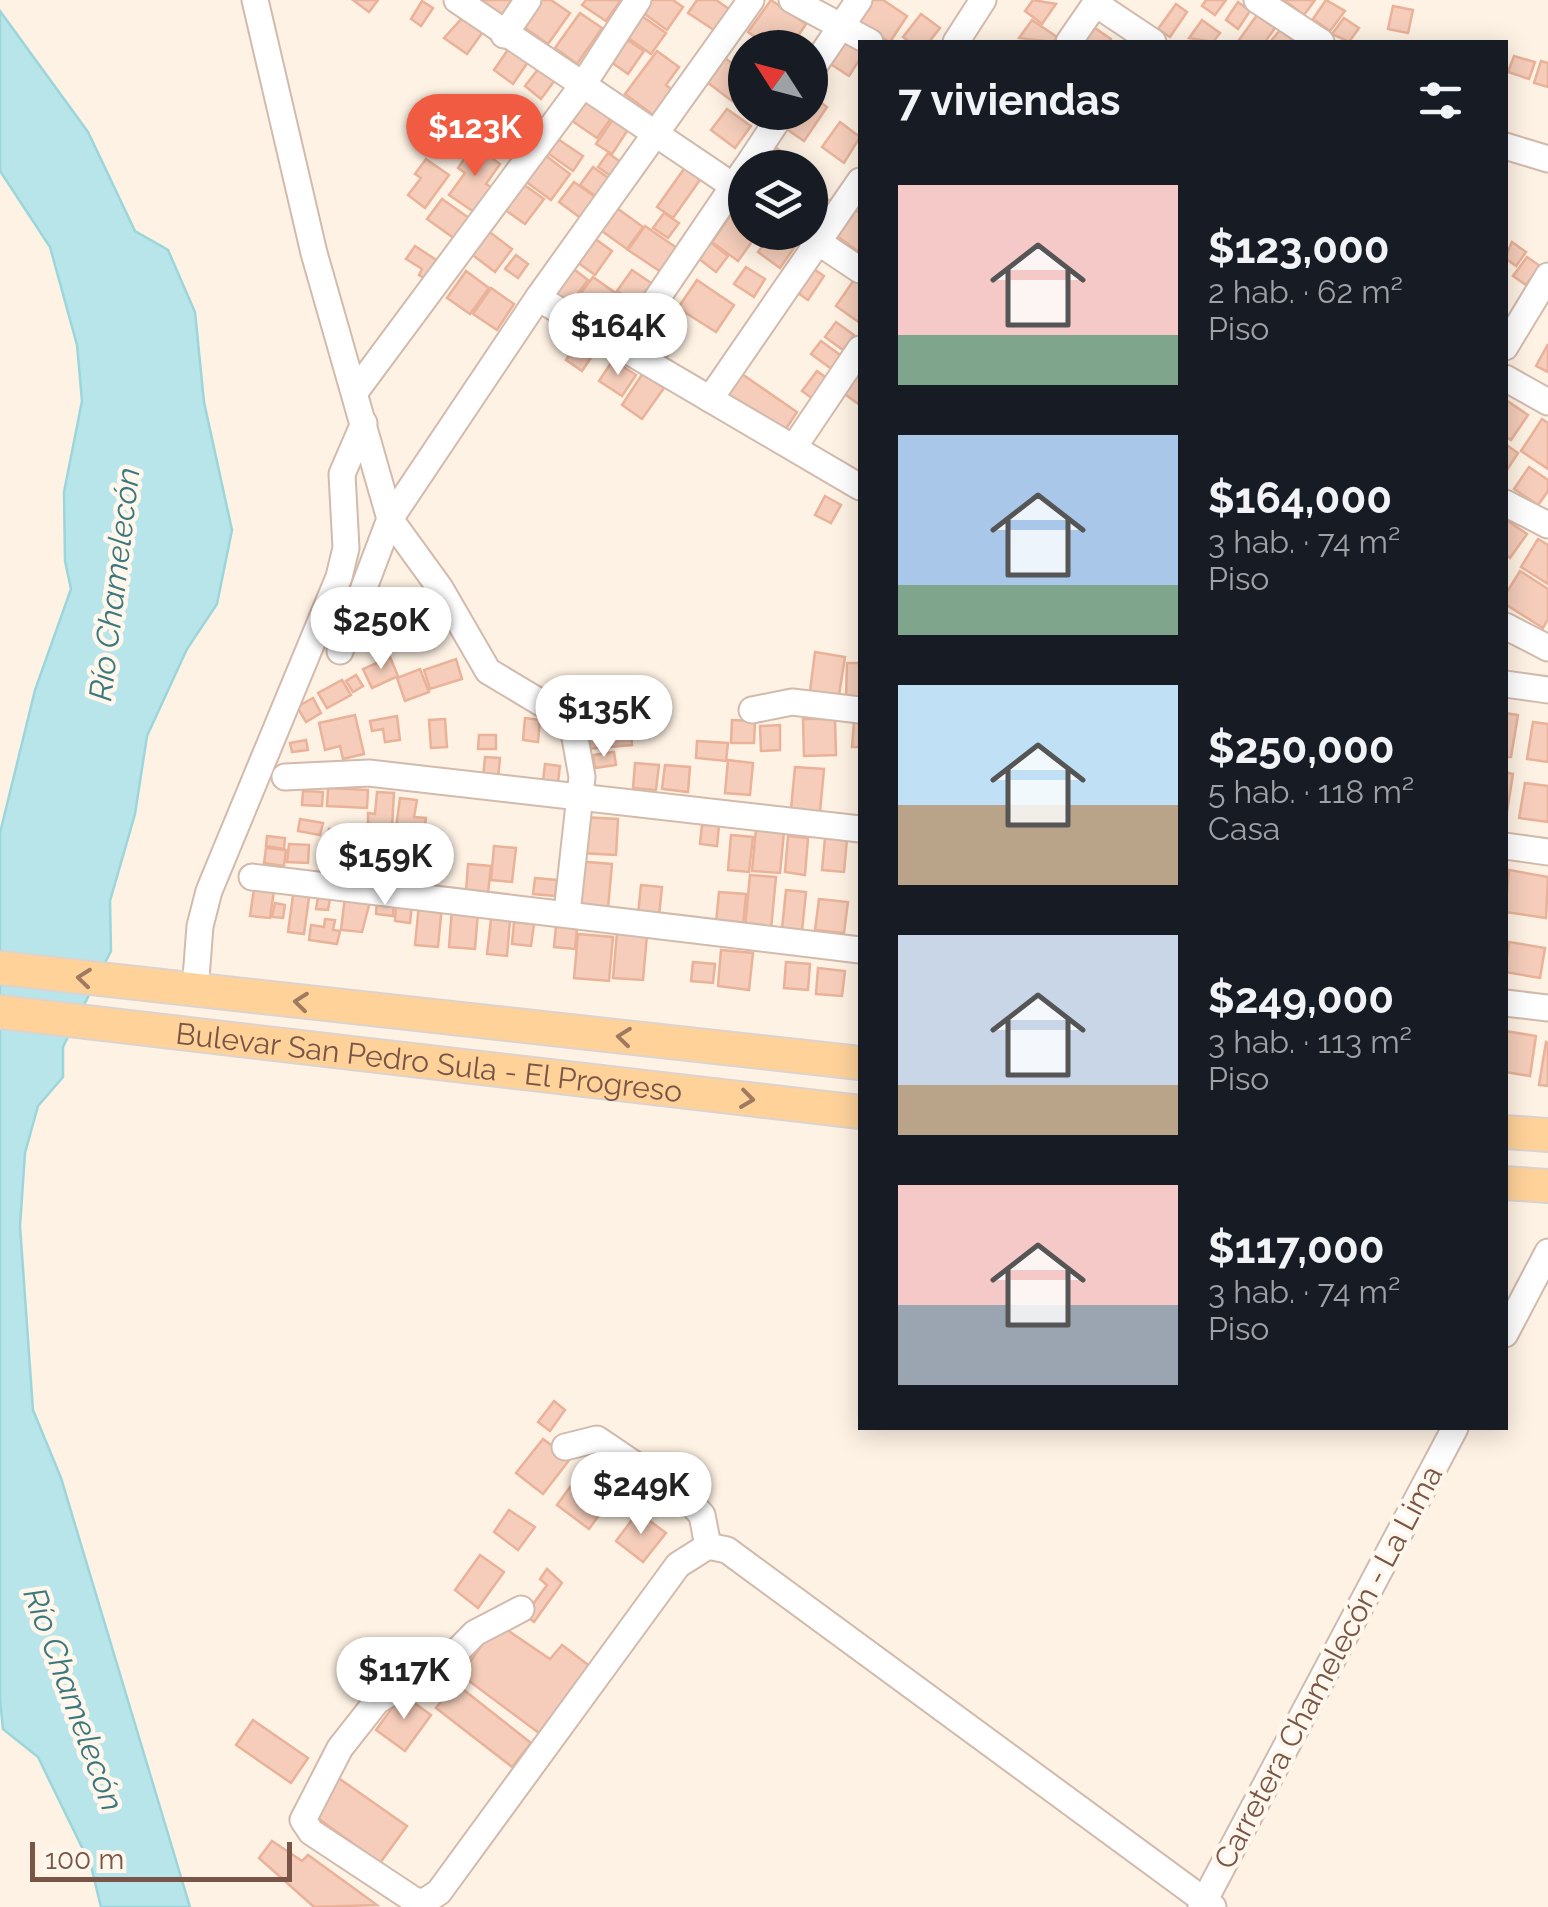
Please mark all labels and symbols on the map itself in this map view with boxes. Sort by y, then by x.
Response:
north arrow [728,30,828,130]
pin: $123K [405,94,545,179]
pin: $164K [548,293,688,378]
water label: Río Chamelecón [81,465,147,703]
pin: $250K [311,587,451,672]
pin: $135K [534,675,674,760]
pin: $159K [315,823,455,908]
one-way arrow [76,968,92,989]
one-way arrow [292,992,308,1013]
street label: Bulevar San Pedro Sula - El Progreso [174,1015,684,1109]
one-way arrow [615,1027,631,1048]
one-way arrow [739,1088,755,1109]
pin: $249K [571,1452,711,1537]
street label: Carretera Chamelecón - La Lima [1207,1460,1449,1874]
water label: Río Chamelecón [16,1582,132,1816]
pin: $117K [334,1637,474,1722]
scale bar [30,1837,292,1882]

